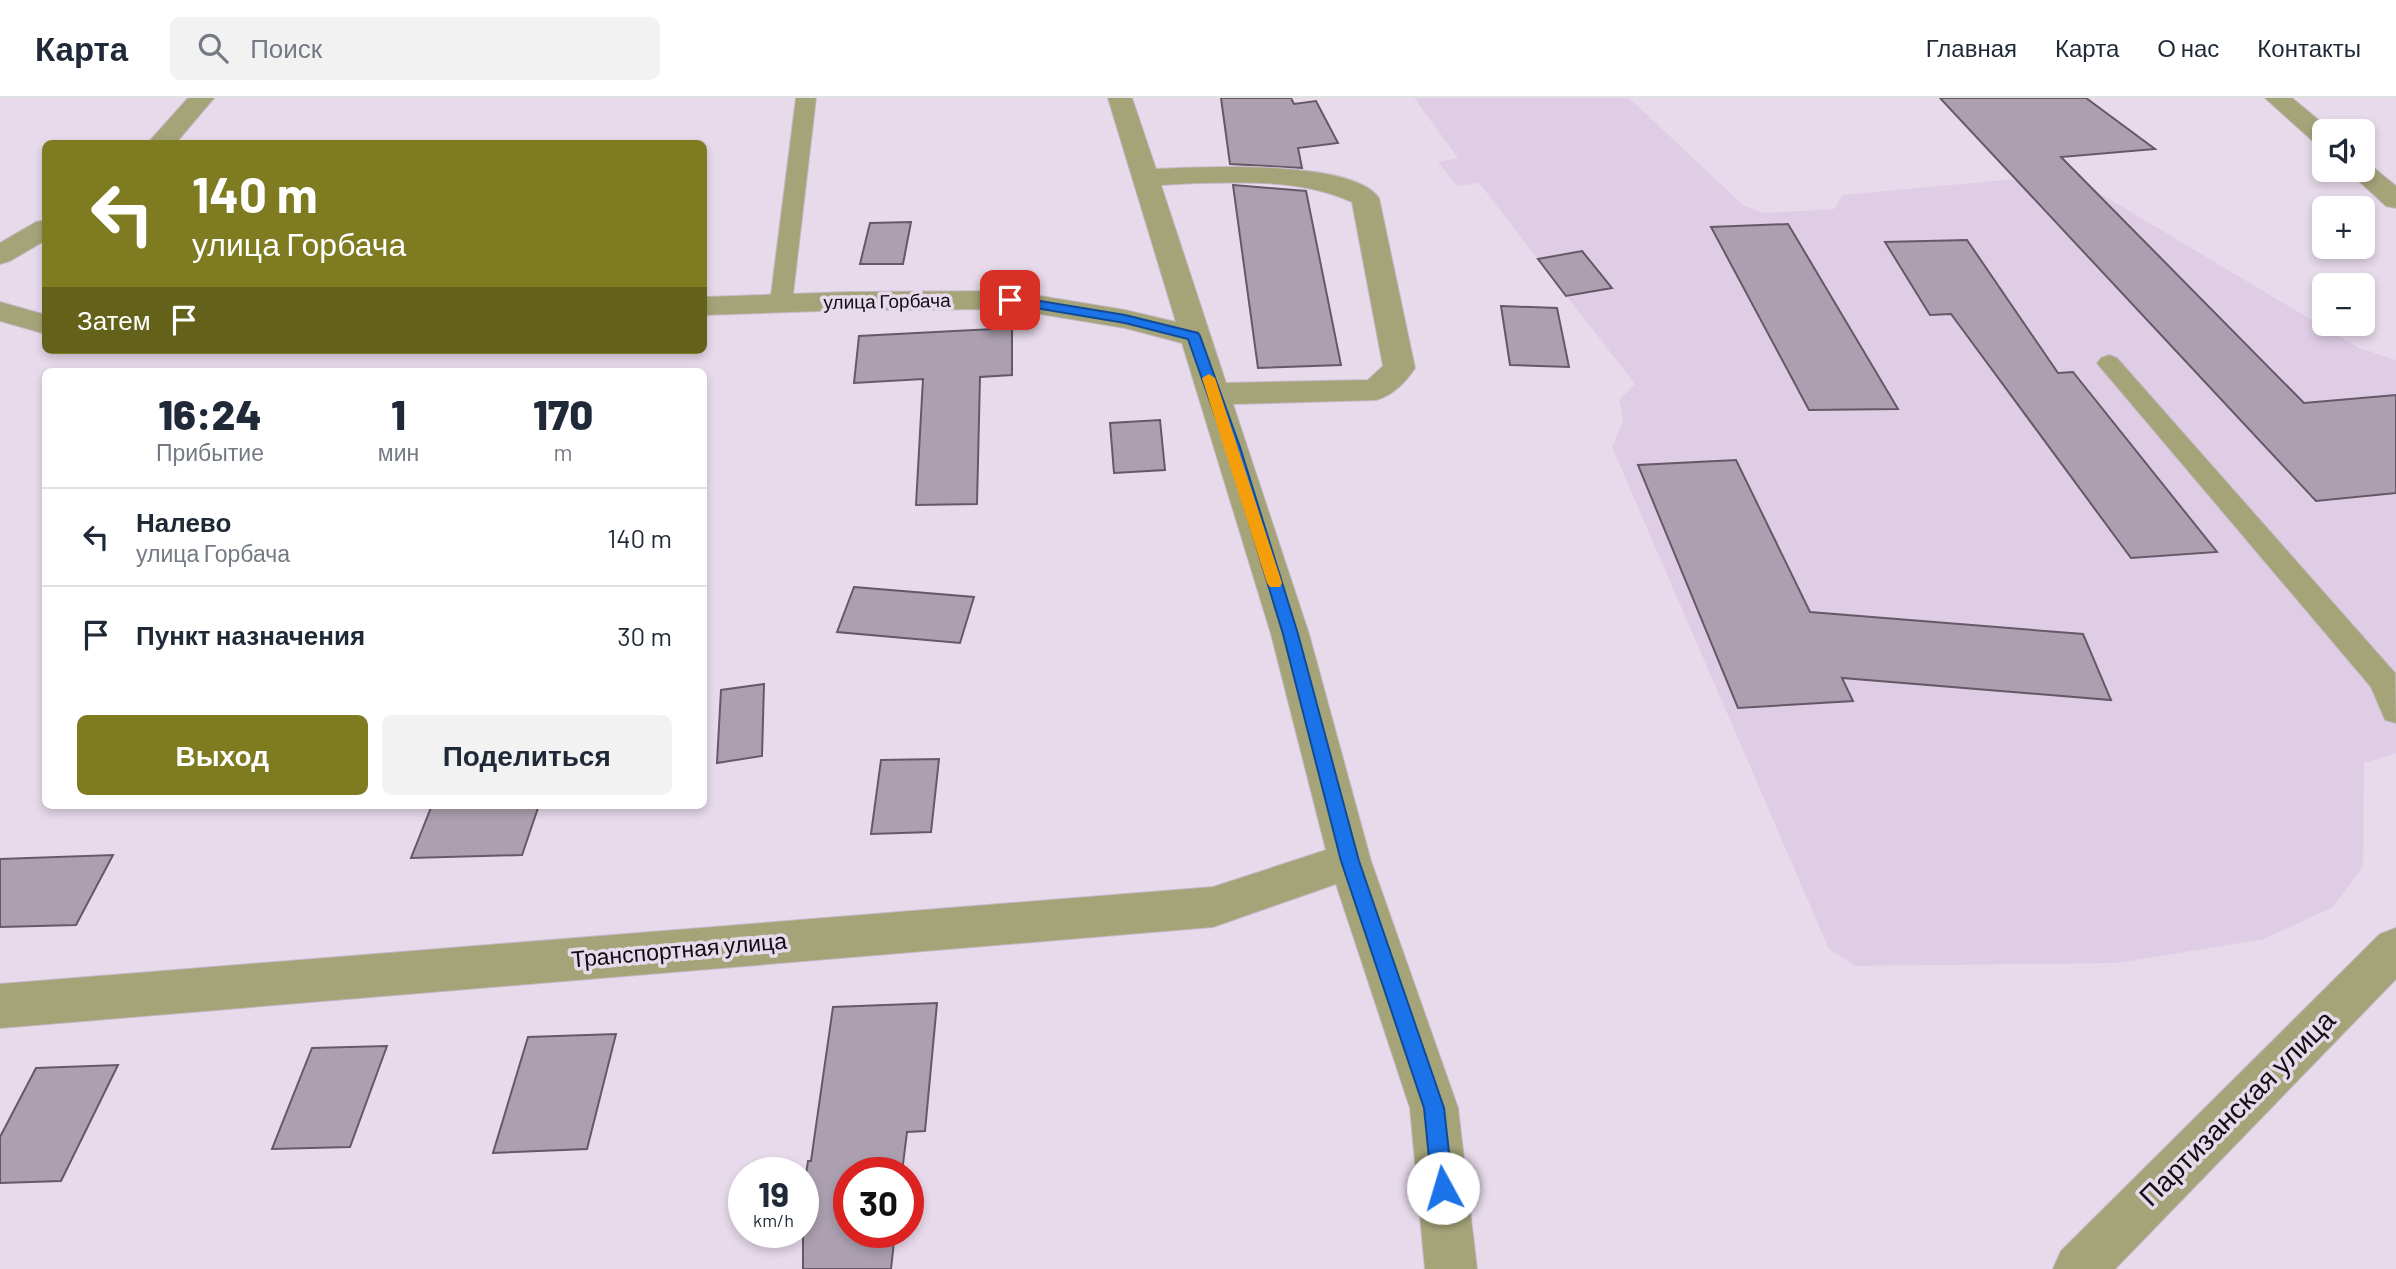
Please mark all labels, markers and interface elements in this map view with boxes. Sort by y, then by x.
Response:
search box [170,17,660,80]
text: Карта [35,28,128,68]
icon: search [194,29,232,67]
text: Поиск [250,32,322,63]
text: Главная [1926,33,2017,62]
text: Карта [2055,33,2119,62]
text: О нас [2157,33,2219,62]
text: Контакты [2257,33,2361,62]
map controls [2312,119,2375,336]
button: sound [2312,119,2375,182]
text: 140 m [192,164,318,223]
icon: left [77,168,168,259]
button: + [2312,196,2375,259]
text: улица Горбача [192,224,406,262]
pin [980,270,1040,330]
button: − [2312,273,2375,336]
icon: arrive [991,281,1029,319]
street label: улица Горбача [823,288,951,313]
icon: arrive [165,301,203,339]
text: Затем [77,304,151,335]
text: 16:24 [158,388,262,438]
text: 1 [391,388,406,438]
text: 170 [533,388,593,438]
text: Прибытие [156,438,264,466]
text: мин [378,438,419,466]
text: m [554,438,573,466]
text: Налево [136,506,231,537]
icon: left [77,518,115,556]
text: 140 m [607,522,672,553]
text: улица Горбача [136,539,290,567]
icon: arrive [77,616,115,654]
text: Пункт назначения [136,619,365,650]
text: 30 m [617,620,672,651]
button: Выход [77,715,368,795]
button: Поделиться [382,715,672,795]
street label: Транспортная улица [570,926,788,972]
street label: Партизанская улица [2131,1002,2342,1212]
position arrow [1406,1151,1480,1225]
speed limit sign: 30 [833,1157,924,1248]
text: 19 [758,1172,789,1214]
text: km/h [753,1209,794,1231]

